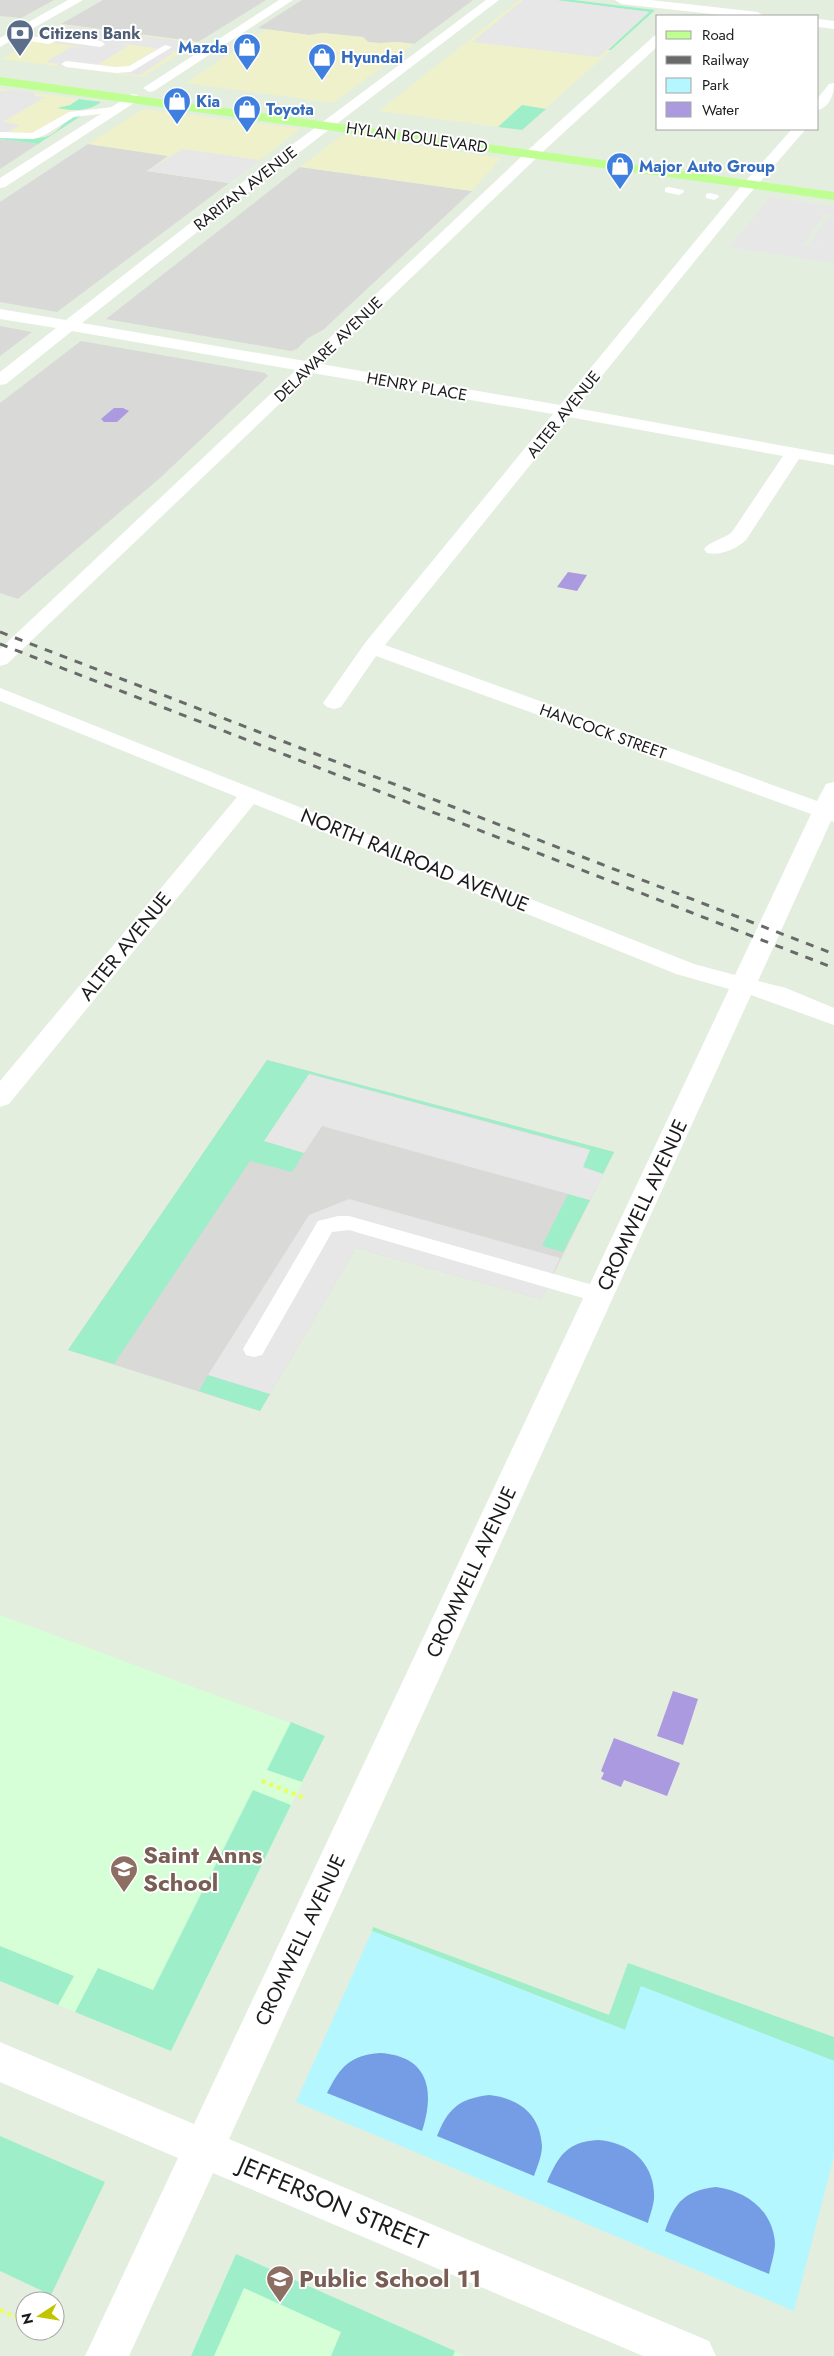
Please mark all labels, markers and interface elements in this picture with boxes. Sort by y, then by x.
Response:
legend [656,15,819,130]
bank icon: Citizens Bank [5,18,35,57]
place label: Citizens Bank [39,22,141,45]
text: Road [702,24,734,46]
shop icon: Mazda [232,32,262,71]
place label: Mazda [178,36,228,59]
shop icon: Hyundai [307,42,337,81]
place label: Hyundai [341,46,403,69]
text: Railway [702,49,749,71]
text: Park [702,74,729,96]
shop icon: Kia [162,86,192,125]
place label: Kia [196,90,220,113]
shop icon: Toyota [232,94,262,133]
place label: Toyota [266,98,314,121]
text: Water [702,99,740,121]
street label: HYLAN BOULEVARD [345,116,489,159]
street label: RARITAN AVENUE [189,141,302,236]
shop icon: Major Auto Group [605,151,635,190]
place label: Major Auto Group [639,155,775,178]
street label: DELAWARE AVENUE [269,291,388,407]
street label: HENRY PLACE [365,366,469,407]
street label: ALTER AVENUE [521,366,606,463]
street label: HANCOCK STREET [536,698,670,765]
street label: NORTH RAILROAD AVENUE [296,801,533,920]
street label: ALTER AVENUE [72,886,178,1007]
street label: CROMWELL AVENUE [590,1115,695,1296]
street label: CROMWELL AVENUE [419,1482,524,1663]
place label: Saint Anns School [143,1837,262,1900]
street label: CROMWELL AVENUE [248,1850,353,2031]
school or university icon: Saint Anns School [109,1854,139,1893]
street label: JEFFERSON STREET [230,2146,433,2258]
place label: Public School 11 [299,2261,481,2296]
school or university icon: Public School 11 [265,2264,295,2303]
north arrow [15,2291,65,2341]
text: N [16,2311,38,2326]

